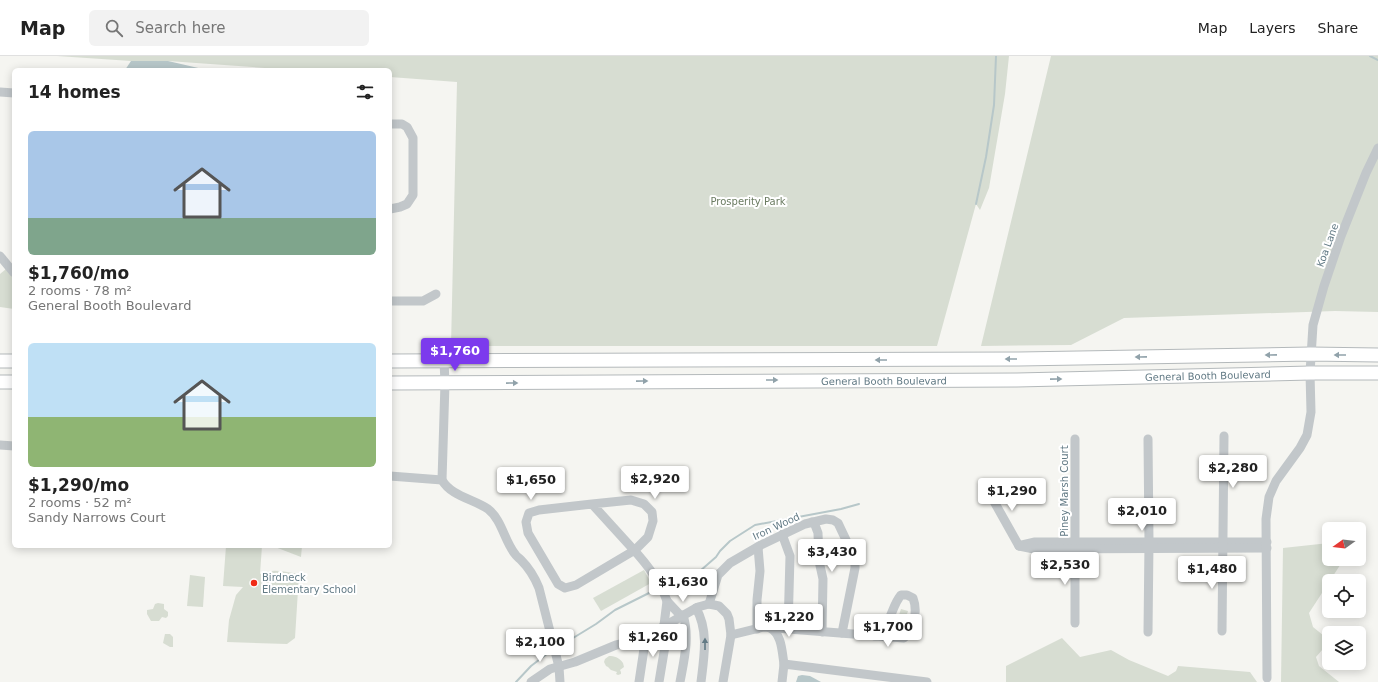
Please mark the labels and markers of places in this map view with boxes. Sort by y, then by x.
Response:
pin: $1,760 [422,338,488,372]
pin: $2,280 [1200,455,1266,489]
pin: $2,920 [622,466,688,500]
pin: $1,650 [498,467,564,501]
pin: $1,290 [979,478,1045,512]
pin: $2,010 [1109,498,1175,532]
pin: $3,430 [799,539,865,573]
pin: $2,530 [1032,552,1098,586]
pin: $1,480 [1179,556,1245,590]
pin: $1,630 [650,569,716,603]
place label: Birdneck Elementary School [262,572,356,595]
marker: Birdneck Elementary School [249,578,259,588]
pin: $1,220 [756,604,822,638]
pin: $1,700 [855,614,921,648]
pin: $1,260 [620,624,686,658]
pin: $2,100 [507,629,573,663]

